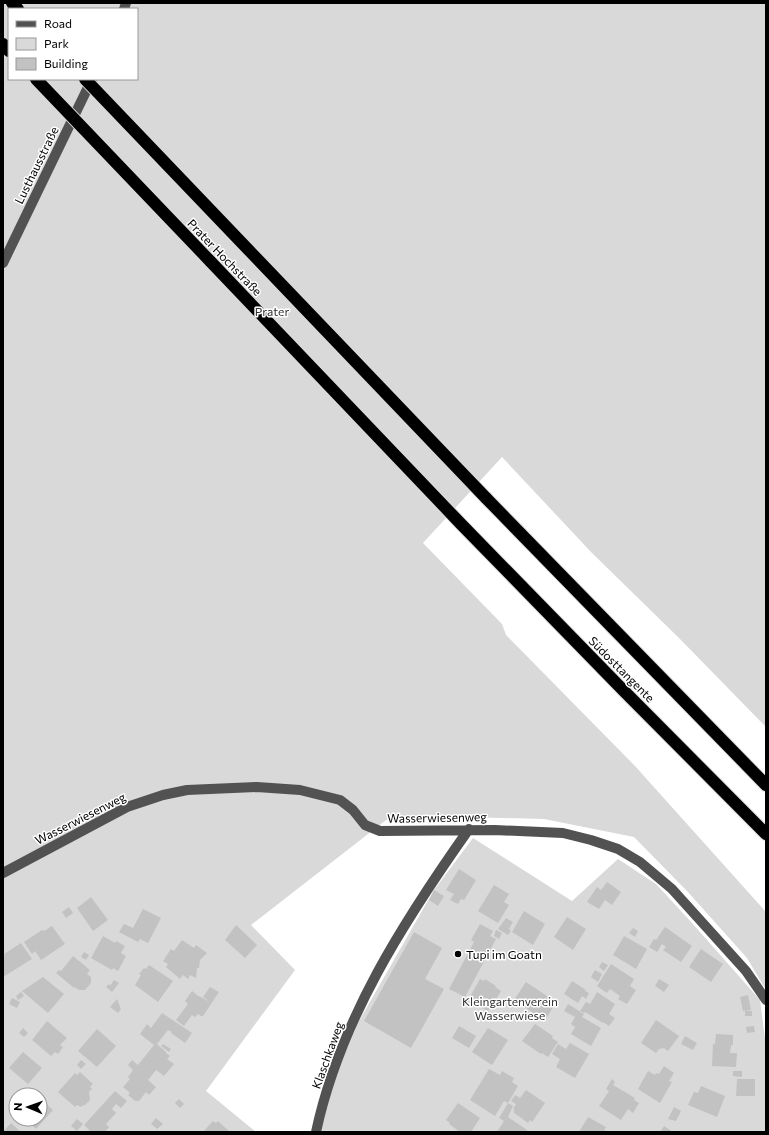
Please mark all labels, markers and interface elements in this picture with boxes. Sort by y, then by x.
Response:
legend [8,8,138,80]
text: Road [44,16,72,30]
text: Park [44,36,70,50]
text: Building [44,56,88,70]
street label: Lusthausstraße [11,124,61,206]
street label: Prater Hochstraße [185,216,265,298]
park label: Prater [255,304,289,318]
street label: Südosttangente [586,633,658,705]
street label: Wasserwiesenweg [32,789,128,847]
street label: Wasserwiesenweg [387,809,487,825]
place label: Tupi im Goatn [466,947,542,961]
marker: Tupi im Goatn [453,949,463,959]
park label: Kleingartenverein Wasserwiese [462,994,558,1022]
street label: Klaschkaweg [308,1019,346,1091]
north arrow [8,1087,48,1127]
text: N [11,1102,24,1111]

